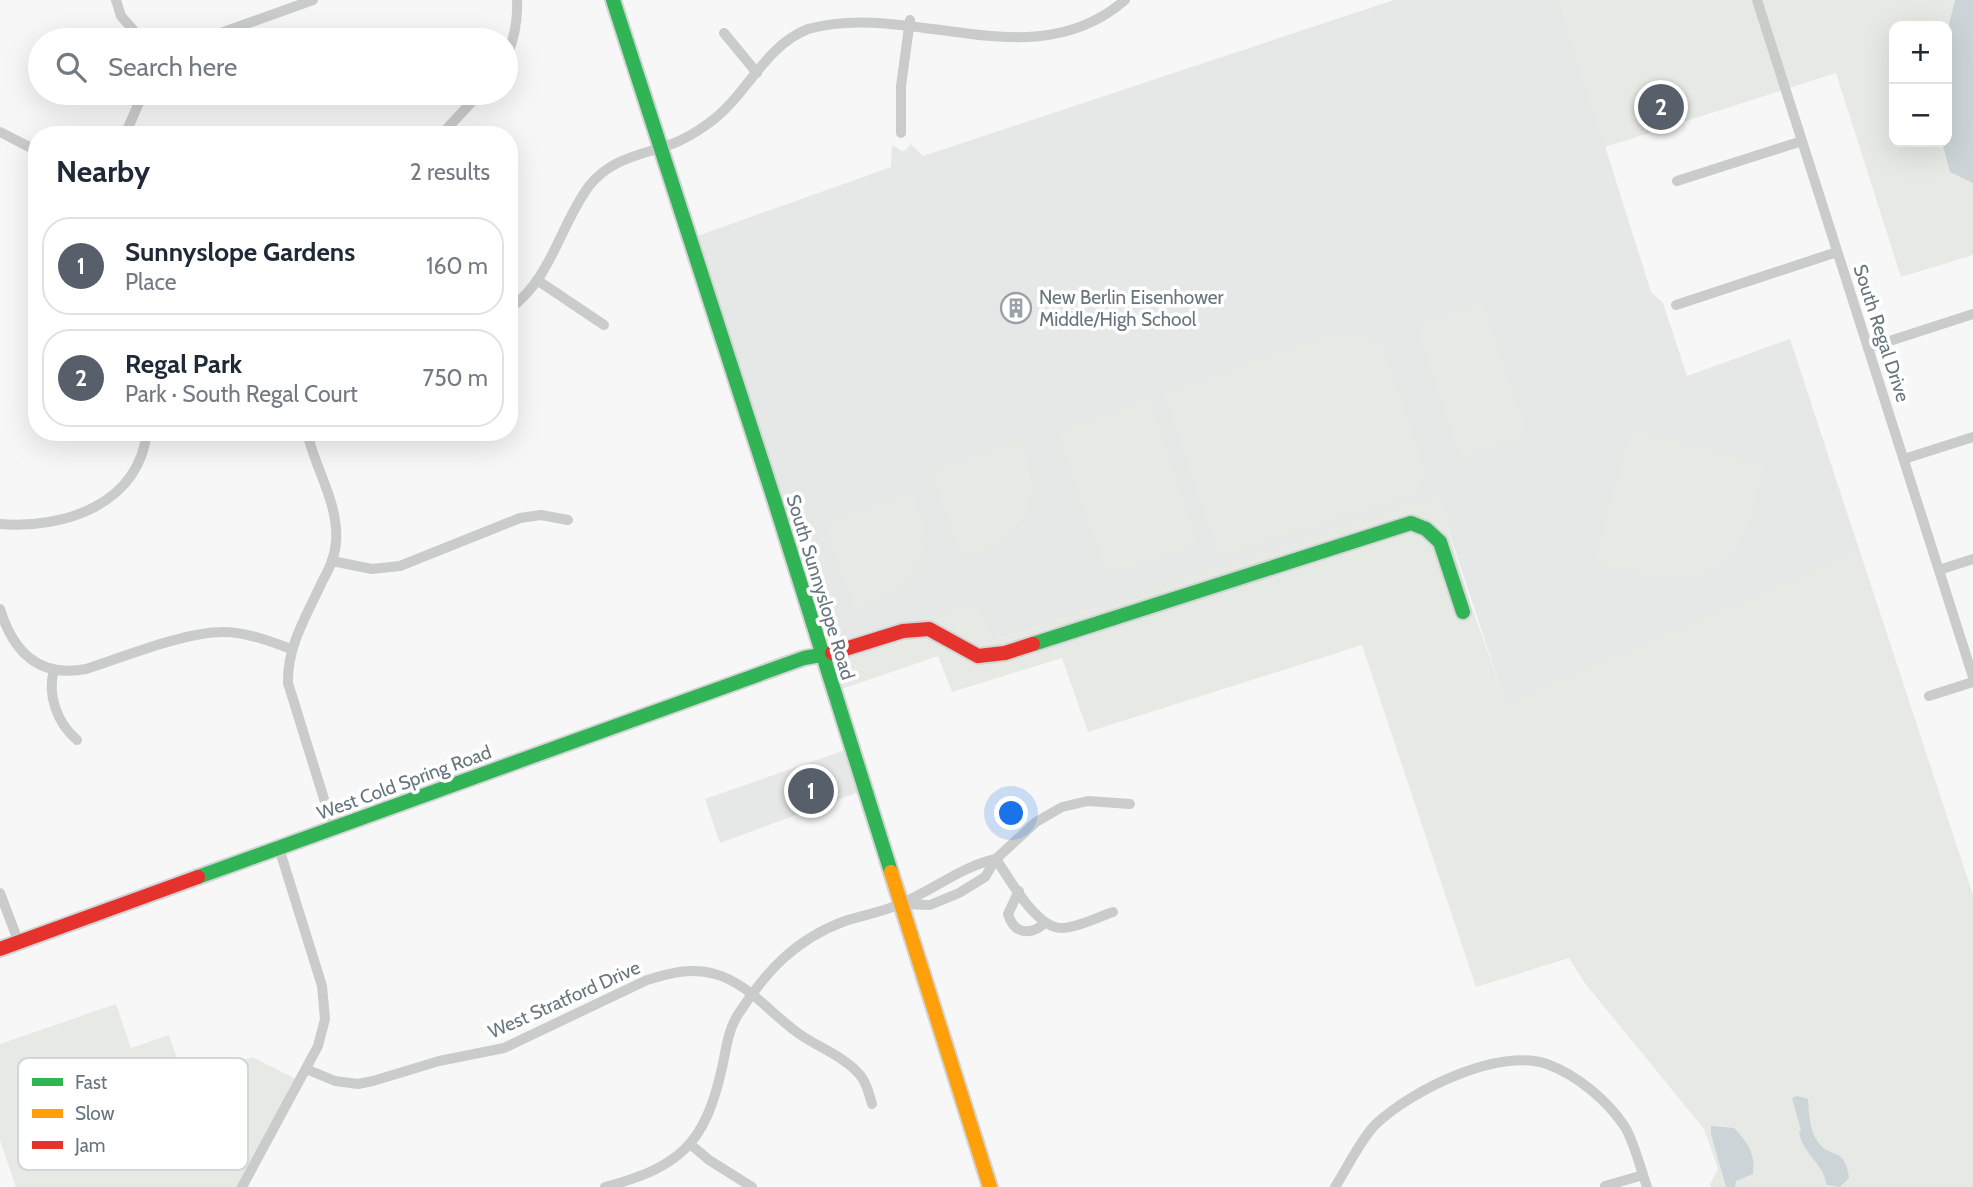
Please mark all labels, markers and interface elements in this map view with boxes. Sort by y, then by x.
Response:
map controls [1889,21,1952,147]
button: + [1889,21,1952,84]
search box [28,28,518,105]
icon: search [52,48,90,86]
text: Search here [108,51,237,83]
pin: 2 [1638,81,1684,133]
button: − [1889,84,1952,147]
text: Nearby [56,153,150,190]
text: 2 results [410,158,490,186]
text: Sunnyslope Gardens [125,236,355,268]
text: 1 [77,252,85,280]
text: 160 m [426,252,488,280]
street label: South Regal Drive [1848,261,1915,405]
text: Place [125,268,177,296]
place label: New Berlin Eisenhower Middle/High School [1039,286,1224,331]
building icon: New Berlin Eisenhower Middle/High School [999,291,1033,325]
text: Regal Park [125,348,242,380]
text: 2 [75,364,87,392]
text: 750 m [423,364,488,392]
text: Park · South Regal Court [125,380,358,408]
street label: South Sunnyslope Road [781,492,860,683]
street label: West Cold Spring Road [314,740,494,825]
pin: 1 [788,765,834,817]
your location [994,796,1028,830]
street label: West Stratford Drive [485,956,644,1043]
legend [18,1058,248,1170]
text: Fast [75,1071,108,1094]
text: Slow [75,1102,115,1125]
text: Jam [74,1134,105,1157]

